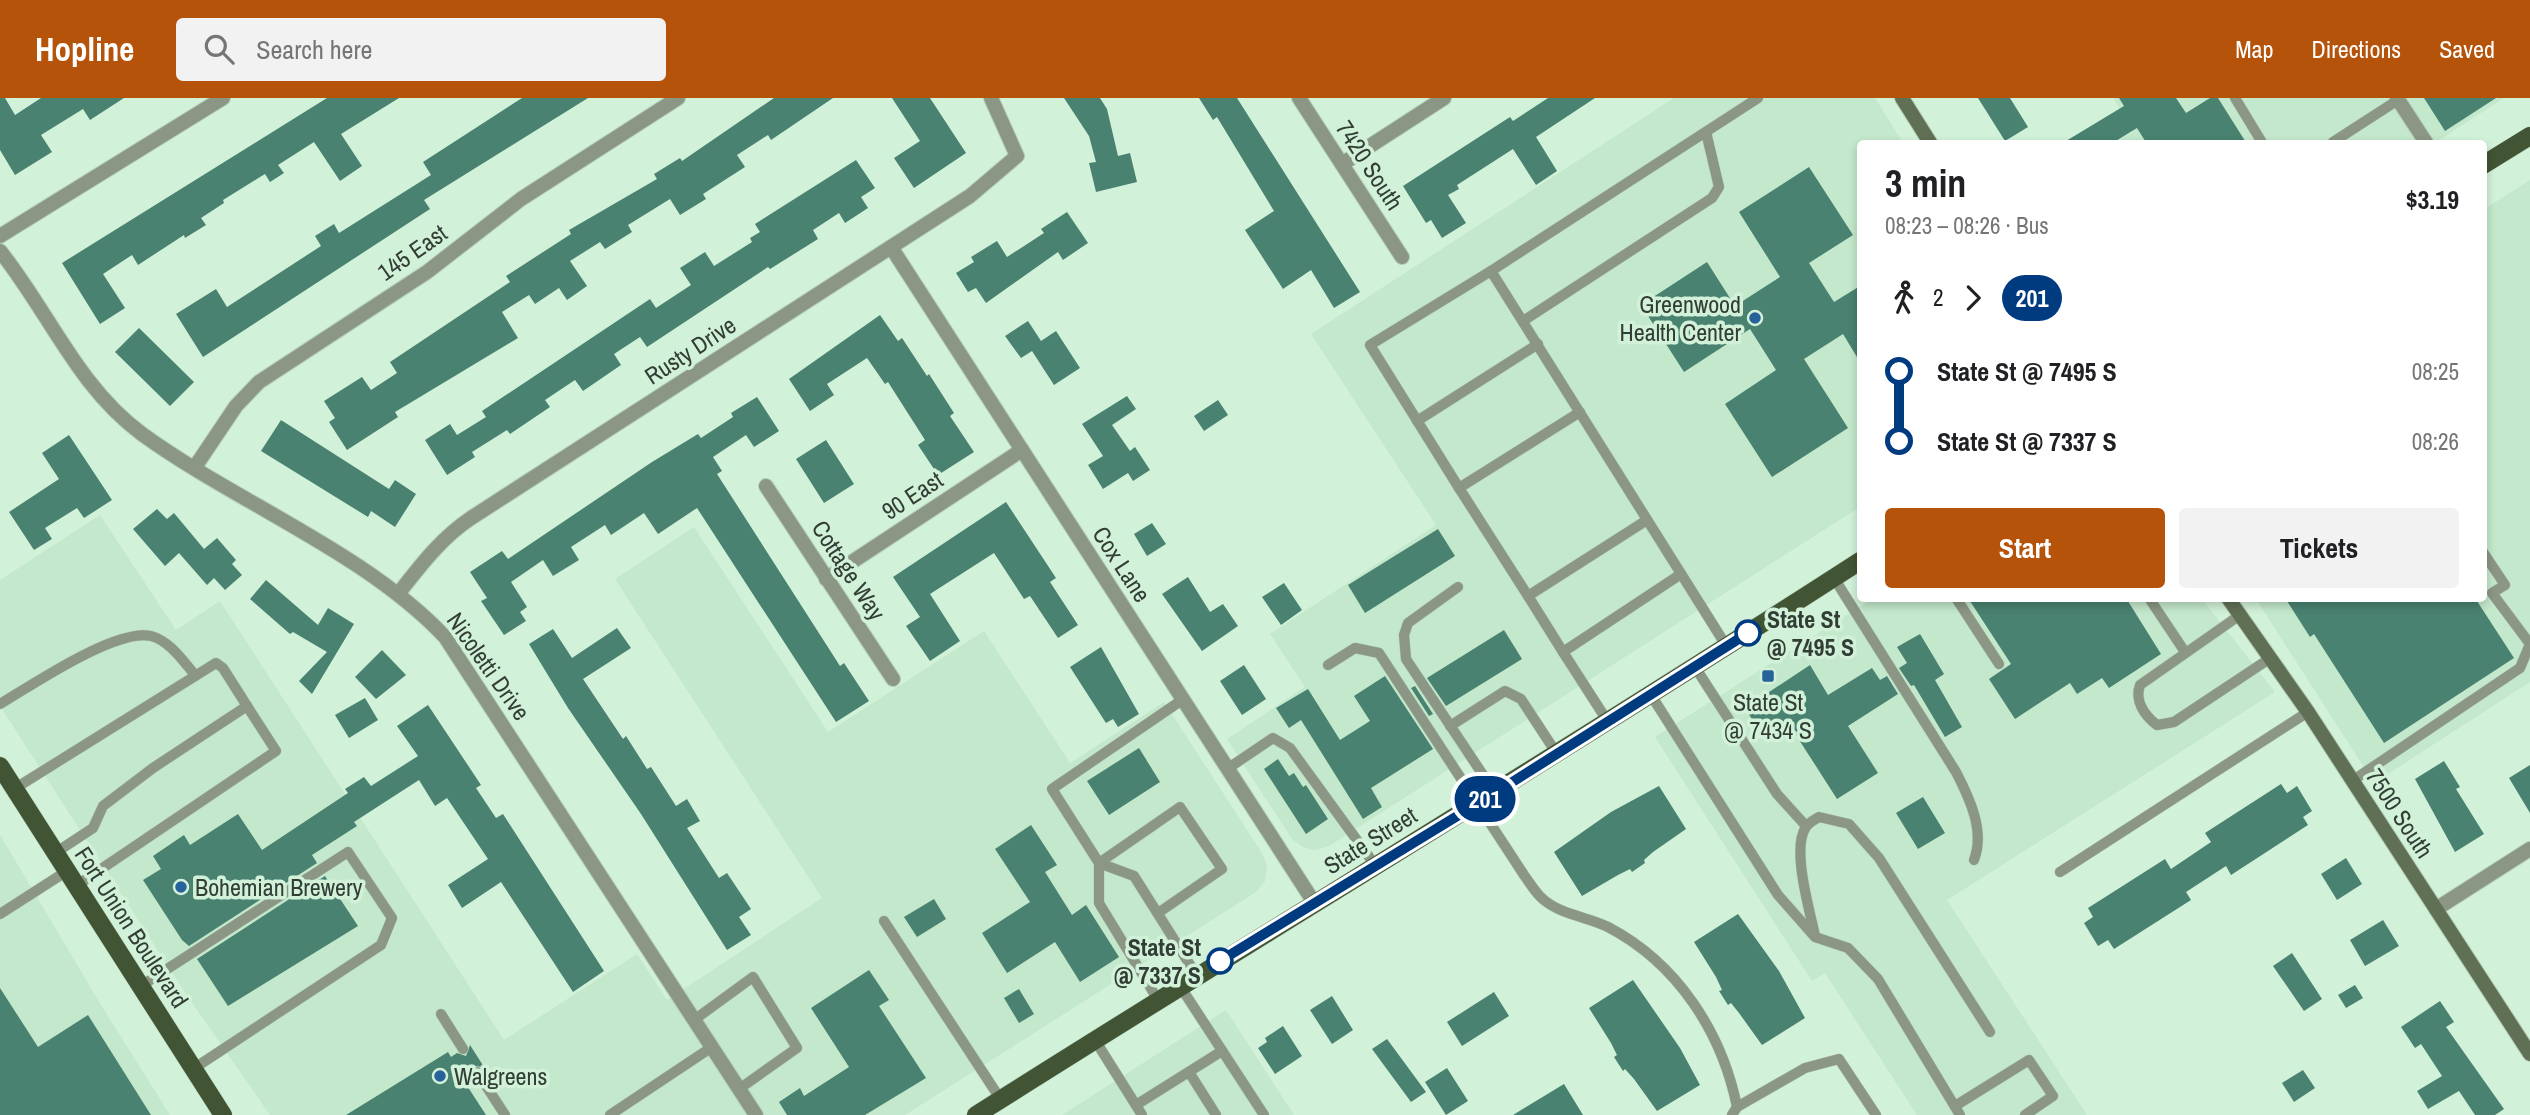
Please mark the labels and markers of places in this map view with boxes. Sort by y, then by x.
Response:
place label: Greenwood Health Center [1620,288,1741,348]
marker: Greenwood Health Center [1747,310,1763,326]
place label: State St @ 7495 S [1767,603,1854,663]
marker: State St @ 7495 S [1735,620,1761,646]
marker: State St @ 7434 S [1760,668,1776,684]
place label: State St @ 7434 S [1724,686,1812,746]
place label: Bohemian Brewery [195,871,363,903]
marker: Bohemian Brewery [173,879,189,895]
place label: State St @ 7337 S [1114,931,1201,991]
marker: State St @ 7337 S [1207,948,1233,974]
place label: Walgreens [454,1060,547,1092]
marker: Walgreens [432,1068,448,1084]

